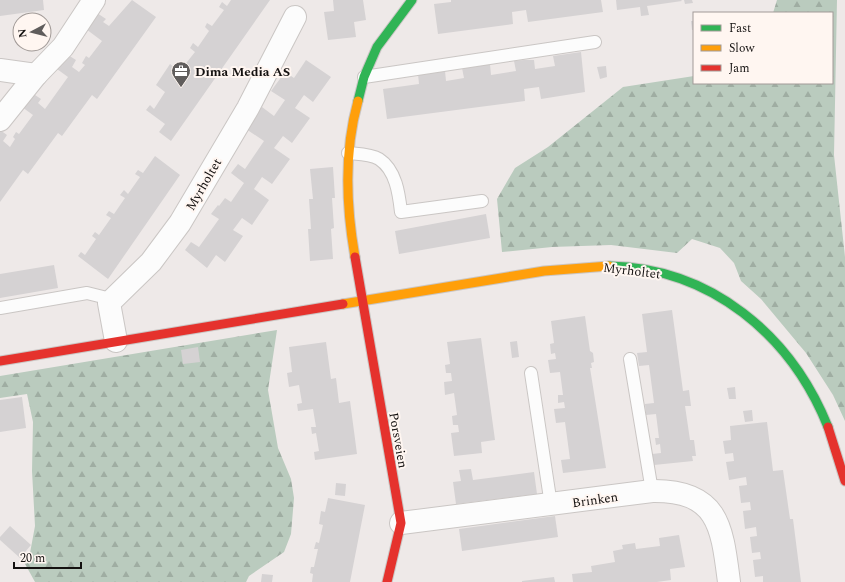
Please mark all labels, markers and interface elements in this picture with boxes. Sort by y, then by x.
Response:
north arrow [12,12,52,52]
legend [693,12,833,84]
text: Fast [729,19,751,38]
text: N [14,28,32,39]
text: Slow [729,39,755,58]
text: Jam [729,59,750,78]
office icon: Dima Media AS [170,60,192,88]
place label: Dima Media AS [195,62,290,82]
street label: Myrholtet [181,154,227,215]
street label: Myrholtet [602,258,662,284]
street label: Porsveien [383,411,413,470]
street label: Brinken [571,487,620,513]
scale bar [14,544,81,570]
text: 20 m [20,549,45,568]

